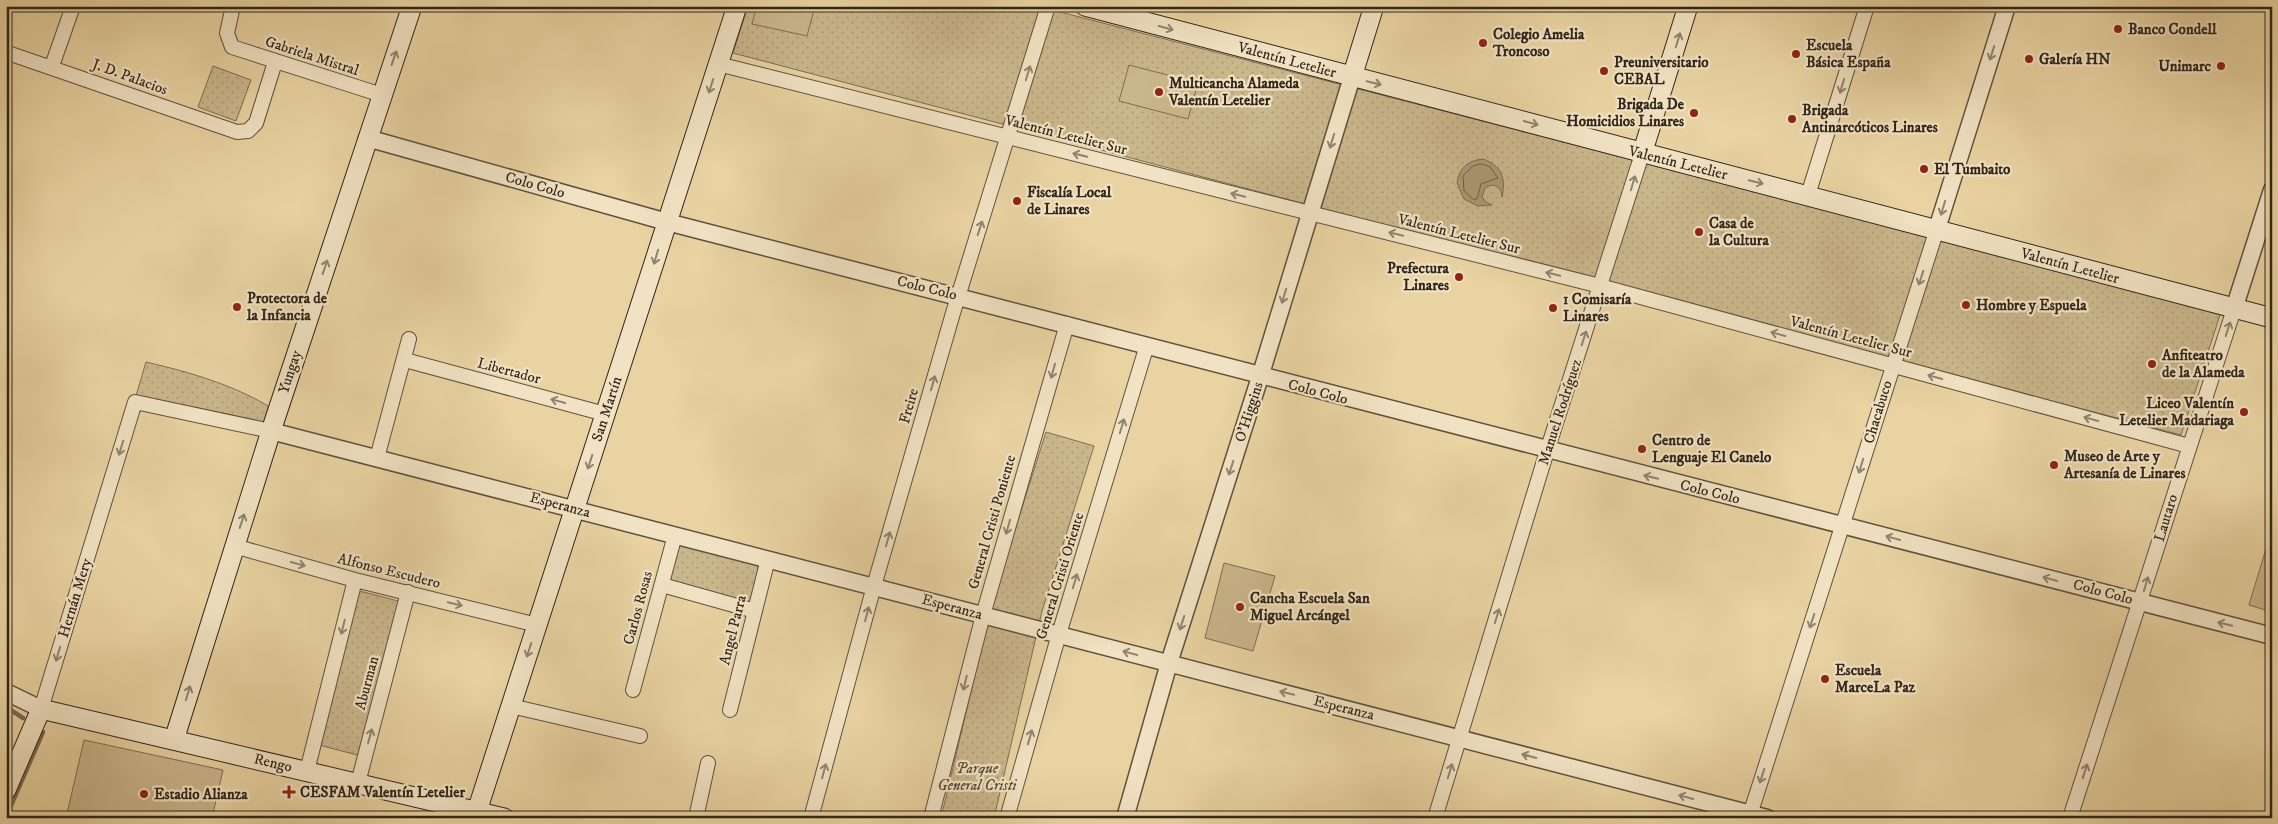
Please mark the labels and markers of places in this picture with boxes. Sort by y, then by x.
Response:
place label: Banco Condell [2128,20,2217,39]
marker: Banco Condell [2112,23,2124,35]
place label: Colegio Amelia Troncoso [1492,25,1585,61]
place label: Escuela Básica España [1806,36,1891,72]
marker: Colegio Amelia Troncoso [1477,37,1489,49]
marker: Escuela Básica España [1790,48,1802,60]
place label: Galería HN [2039,50,2111,69]
place label: Preuniversitario CEBAL [1614,53,1709,89]
marker: Galería HN [2023,53,2035,65]
place label: Unimarc [2158,57,2212,76]
marker: Unimarc [2215,60,2227,72]
marker: Preuniversitario CEBAL [1598,65,1610,77]
place label: Multicancha Alameda Valentín Letelier [1168,74,1300,110]
marker: Multicancha Alameda Valentín Letelier [1153,86,1165,98]
place label: Brigada De Homicidios Linares [1566,95,1685,131]
place label: Brigada Antinarcóticos Linares [1801,101,1938,137]
marker: Brigada De Homicidios Linares [1688,107,1700,119]
marker: Brigada Antinarcóticos Linares [1786,113,1798,125]
place label: El Tumbaito [1934,160,2011,179]
marker: El Tumbaito [1918,163,1930,175]
place label: Fiscalía Local de Linares [1027,183,1112,219]
marker: Fiscalía Local de Linares [1011,195,1023,207]
place label: Casa de la Cultura [1708,214,1769,250]
marker: Casa de la Cultura [1693,226,1705,238]
place label: Prefectura Linares [1387,259,1450,295]
marker: Prefectura Linares [1453,271,1465,283]
place label: Protectora de la Infancia [246,289,328,325]
place label: 1 Comisaría Linares [1563,290,1632,326]
place label: Hombre y Espuela [1976,296,2087,315]
marker: Hombre y Espuela [1960,299,1972,311]
marker: Protectora de la Infancia [231,301,243,313]
marker: 1 Comisaría Linares [1547,302,1559,314]
place label: Anfiteatro de la Alameda [2161,346,2245,382]
marker: Anfiteatro de la Alameda [2146,358,2158,370]
place label: Liceo Valentín Letelier Madariaga [2119,394,2235,430]
marker: Liceo Valentín Letelier Madariaga [2238,406,2250,418]
place label: Centro de Lenguaje El Canelo [1652,431,1772,467]
marker: Centro de Lenguaje El Canelo [1636,443,1648,455]
place label: Museo de Arte y Artesanía de Linares [2063,447,2185,483]
marker: Museo de Arte y Artesanía de Linares [2048,459,2060,471]
place label: Cancha Escuela San Miguel Arcángel [1250,589,1370,625]
marker: Cancha Escuela San Miguel Arcángel [1234,601,1246,613]
place label: Escuela MarceLa Paz [1835,661,1916,697]
marker: Escuela MarceLa Paz [1819,673,1831,685]
place label: CESFAM Valentín Letelier [300,783,465,802]
place label: Estadio Alianza [154,785,248,804]
marker: CESFAM Valentín Letelier [282,785,296,799]
marker: Estadio Alianza [138,788,150,800]

